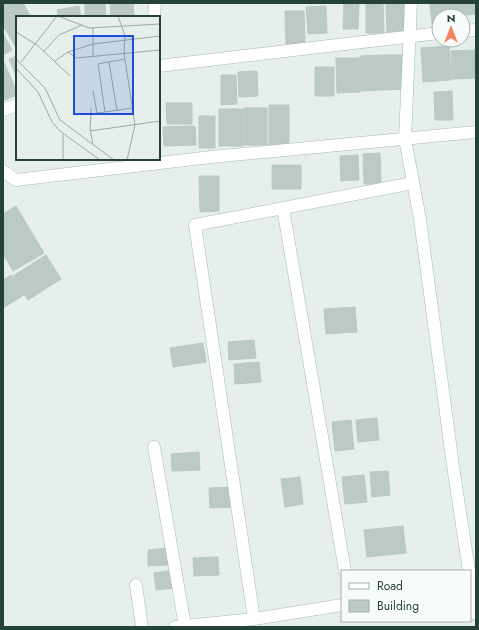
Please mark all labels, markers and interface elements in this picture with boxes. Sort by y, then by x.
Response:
north arrow [431,8,471,48]
text: N [447,10,455,26]
inset map [16,16,160,160]
legend [341,570,471,622]
text: Road [377,577,403,595]
text: Building [377,597,419,615]

